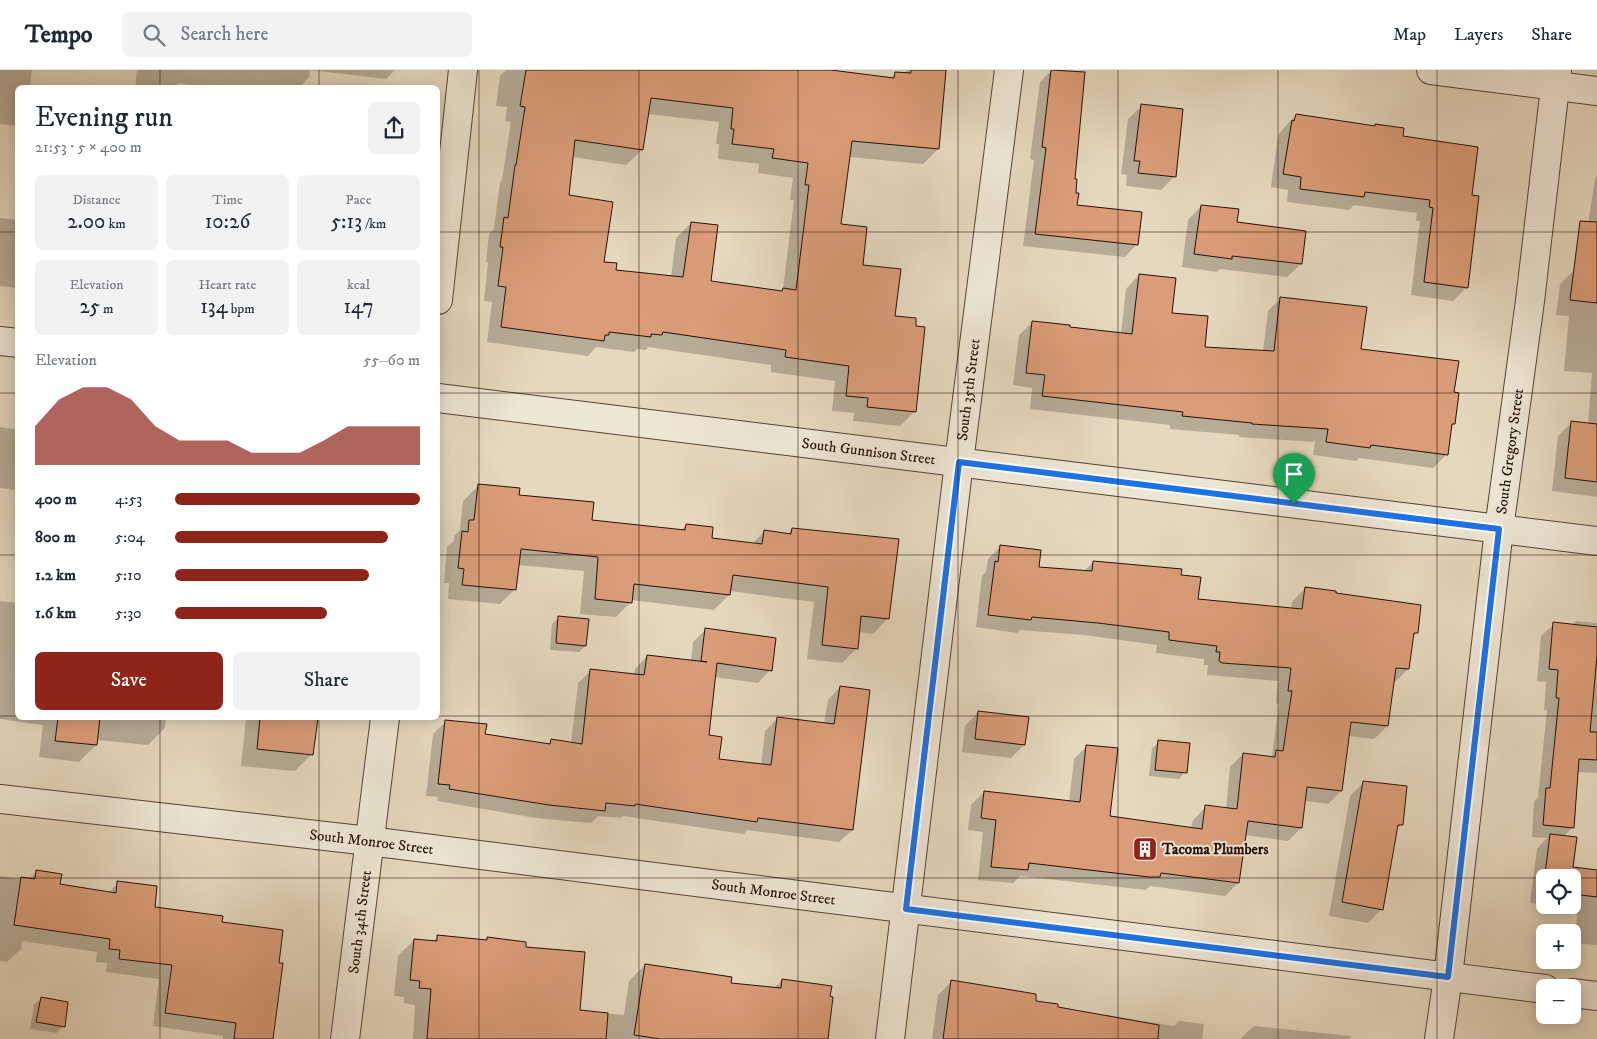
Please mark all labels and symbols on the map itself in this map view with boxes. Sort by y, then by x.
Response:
street label: South 35th Street [952,337,984,442]
street label: South Gregory Street [1492,387,1528,515]
street label: South Gunnison Street [801,433,937,469]
pin [1273,453,1315,504]
street label: South Monroe Street [309,825,435,859]
building icon: Tacoma Plumbers [1132,836,1158,862]
place label: Tacoma Plumbers [1161,840,1268,859]
street label: South 34th Street [344,869,375,975]
street label: South Monroe Street [710,875,837,909]

